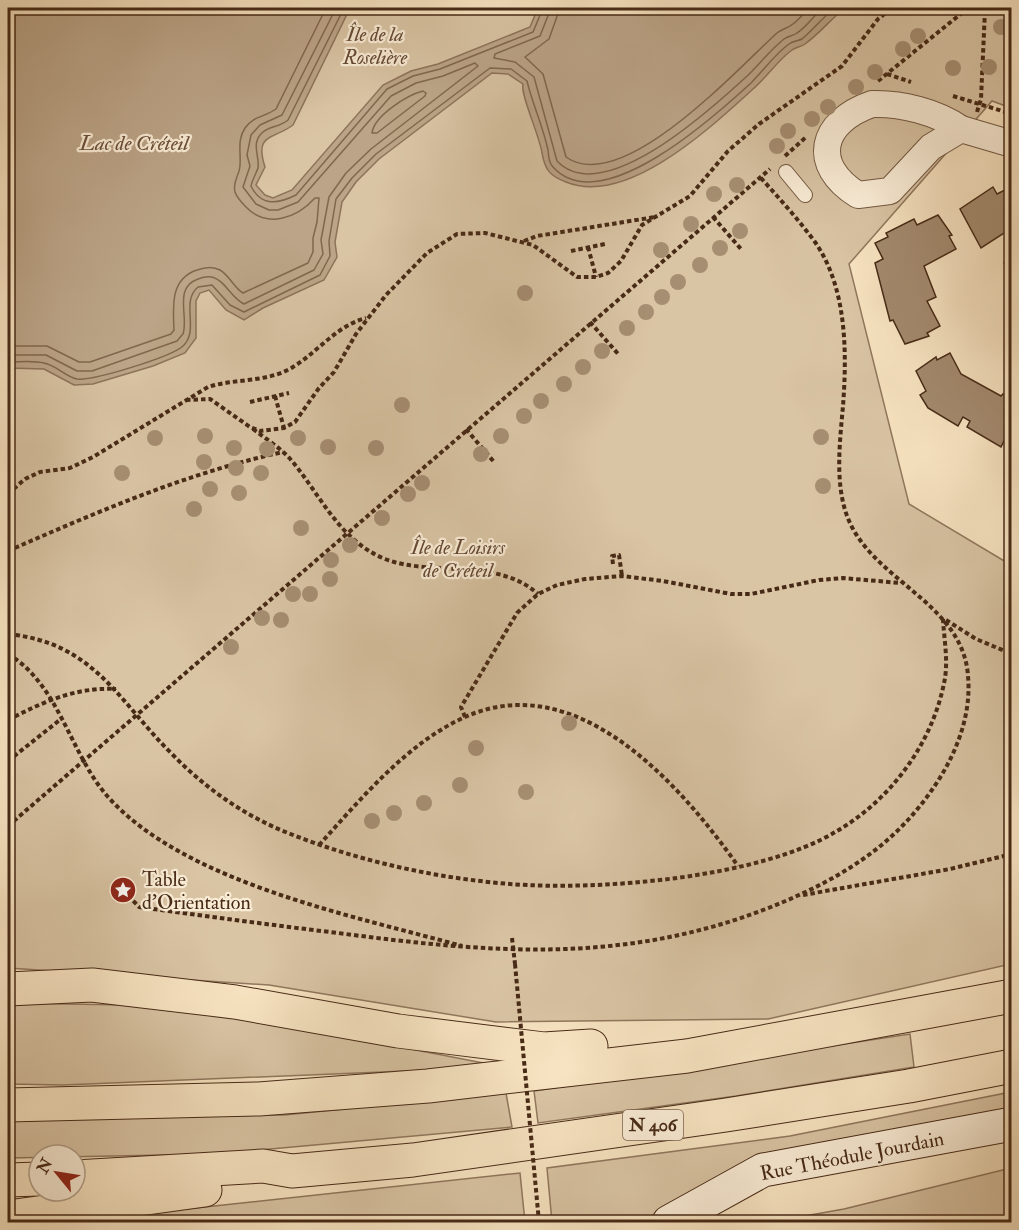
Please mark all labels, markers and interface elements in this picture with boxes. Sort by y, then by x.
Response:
park label: Île de la Roselière [342,21,407,70]
water label: Lac de Créteil [79,130,190,157]
park label: Île de Loisirs de Créteil [410,534,506,583]
place label: Table d'Orientation [142,867,251,915]
place icon: Table d'Orientation [108,875,138,905]
road number: N 406 [623,1110,683,1140]
street label: Rue Théodule Jourdain [758,1126,946,1186]
north arrow [27,1143,87,1203]
text: N [32,1154,57,1178]

